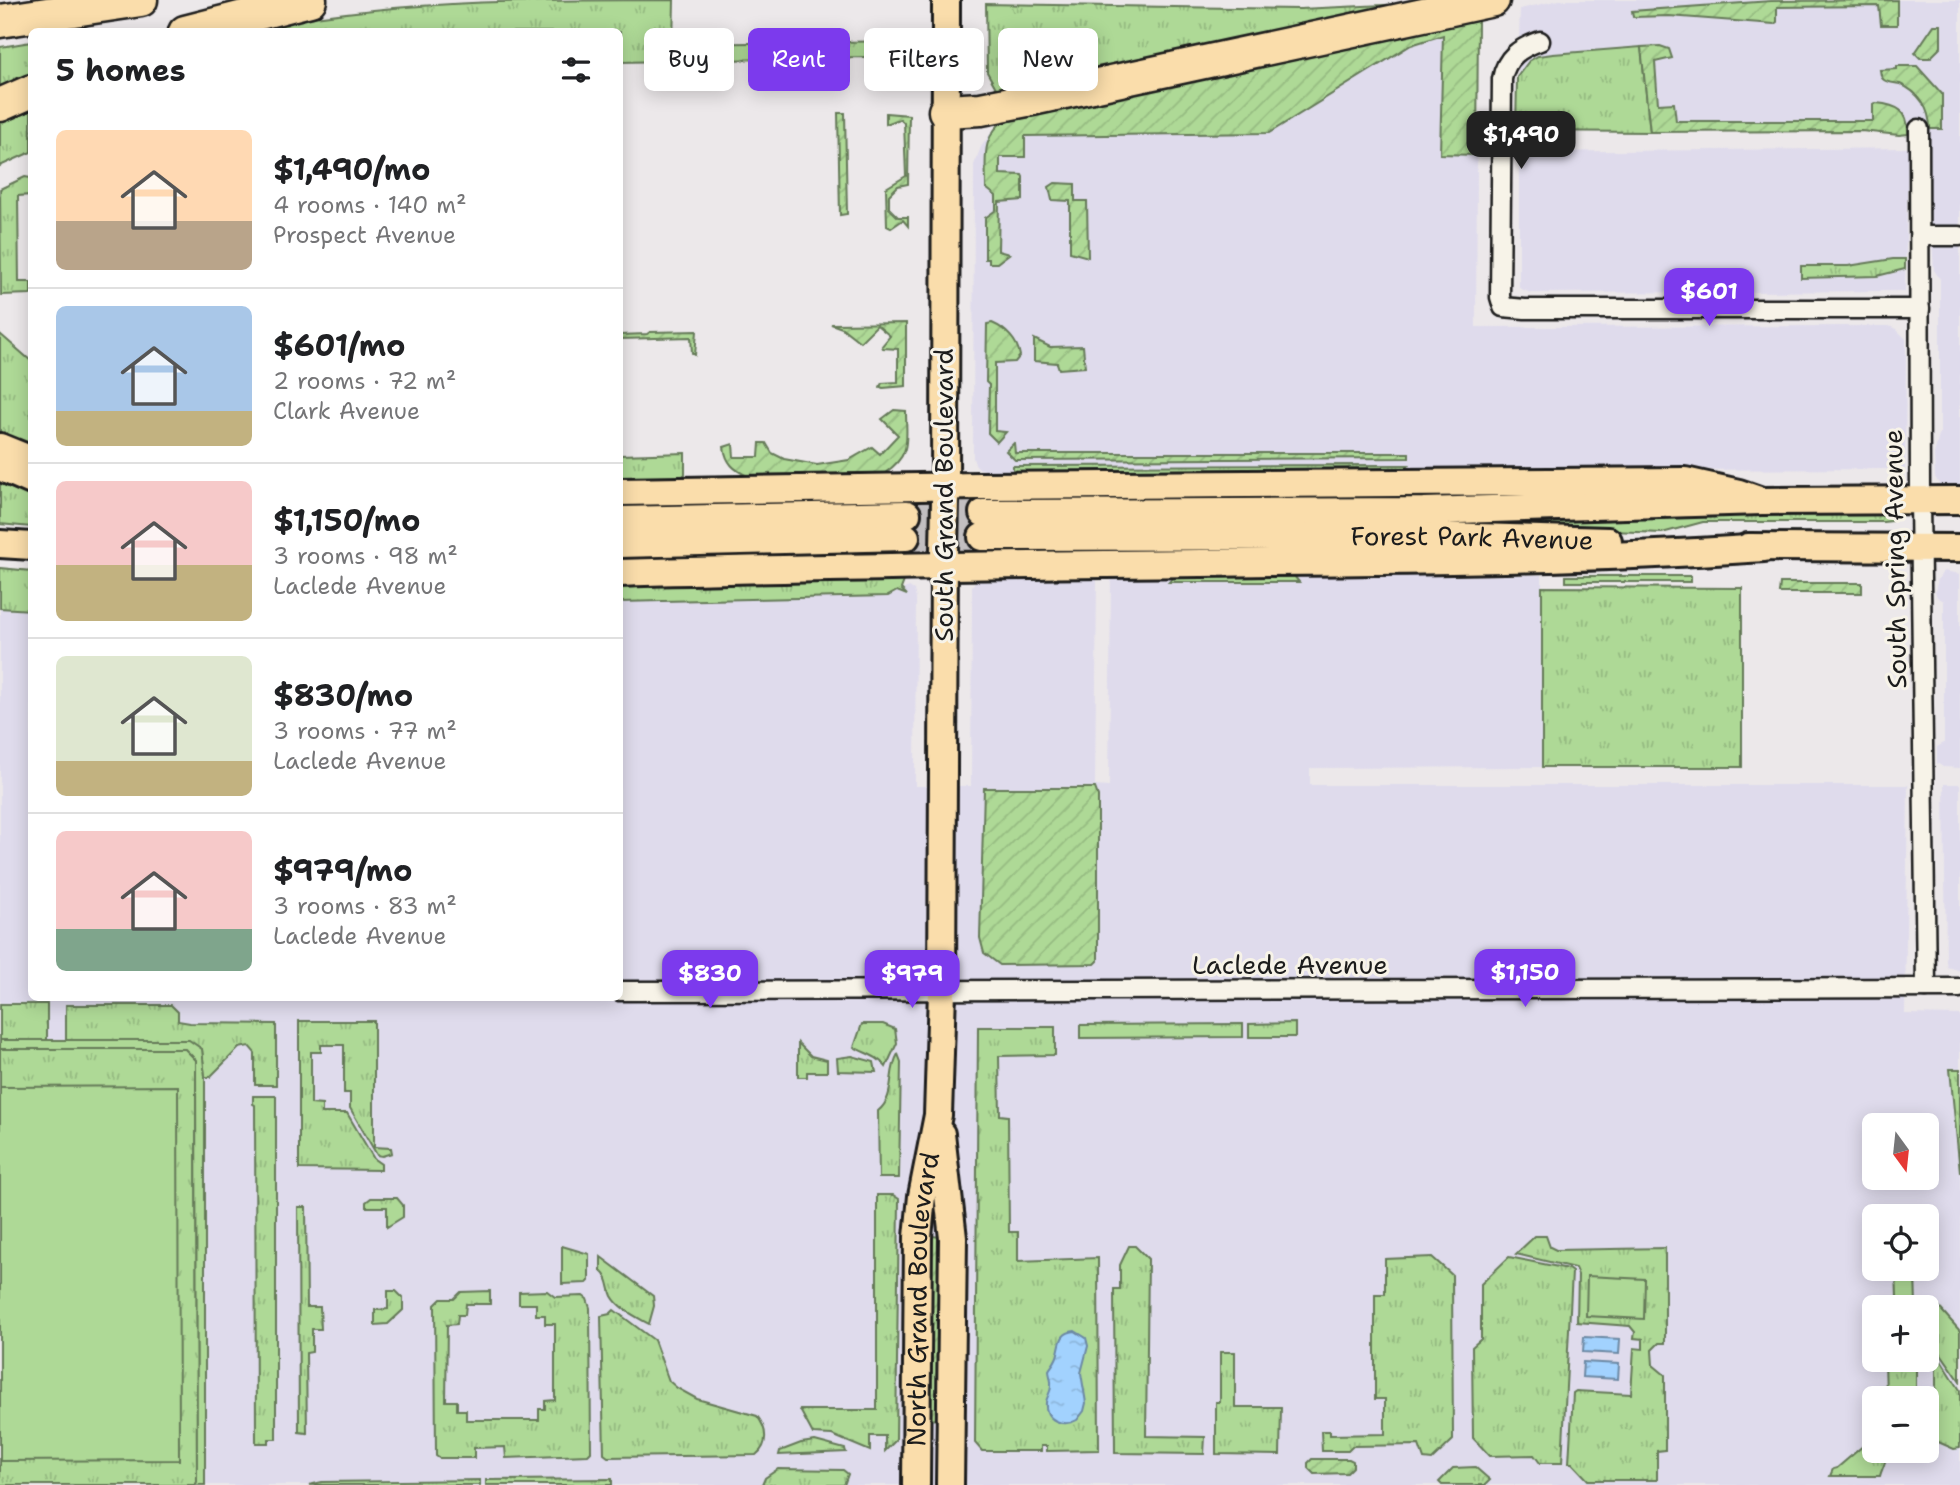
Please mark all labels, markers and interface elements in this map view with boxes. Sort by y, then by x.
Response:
chip: Buy [644,28,734,91]
chip: Rent [748,28,850,91]
chip: Filters [864,28,984,91]
chip: New [998,28,1098,91]
text: 5 homes [56,50,186,91]
icon: filters [557,51,595,89]
pin: $1,490 [1464,111,1578,171]
text: $1,490 [1483,119,1560,149]
text: $1,490/mo [273,149,430,190]
icon: home [112,158,196,242]
text: 4 rooms · 140 m² [273,190,467,220]
text: Prospect Avenue [273,220,456,250]
pin: $601 [1668,268,1750,328]
text: $601 [1680,276,1738,306]
text: $601/mo [273,325,405,366]
icon: home [112,334,196,418]
street label: South Grand Boulevard [926,348,961,642]
text: 2 rooms · 72 m² [273,366,456,396]
text: Clark Avenue [273,396,420,426]
street label: South Spring Avenue [1875,429,1914,689]
text: $1,150/mo [273,500,420,541]
icon: home [112,509,196,593]
street label: Forest Park Avenue [1350,518,1594,558]
text: 3 rooms · 98 m² [273,541,458,571]
text: Laclede Avenue [273,571,447,601]
text: $830/mo [273,675,413,716]
icon: home [112,684,196,768]
text: 3 rooms · 77 m² [273,716,457,746]
text: Laclede Avenue [273,746,447,776]
text: $979/mo [273,850,413,891]
icon: home [112,859,196,943]
text: 3 rooms · 83 m² [273,891,457,921]
text: Laclede Avenue [273,921,447,951]
street label: Laclede Avenue [1192,947,1388,982]
pin: $830 [669,950,751,1010]
pin: $979 [871,950,953,1010]
pin: $1,150 [1468,950,1582,1009]
text: $1,150 [1490,957,1560,987]
text: $830 [678,958,742,988]
text: $979 [881,958,943,988]
north arrow [1862,1113,1939,1190]
map controls [1862,1113,1939,1463]
street label: North Grand Boulevard [898,1149,947,1447]
button: locate [1862,1204,1939,1281]
button: + [1862,1295,1939,1372]
button: − [1862,1386,1939,1463]

